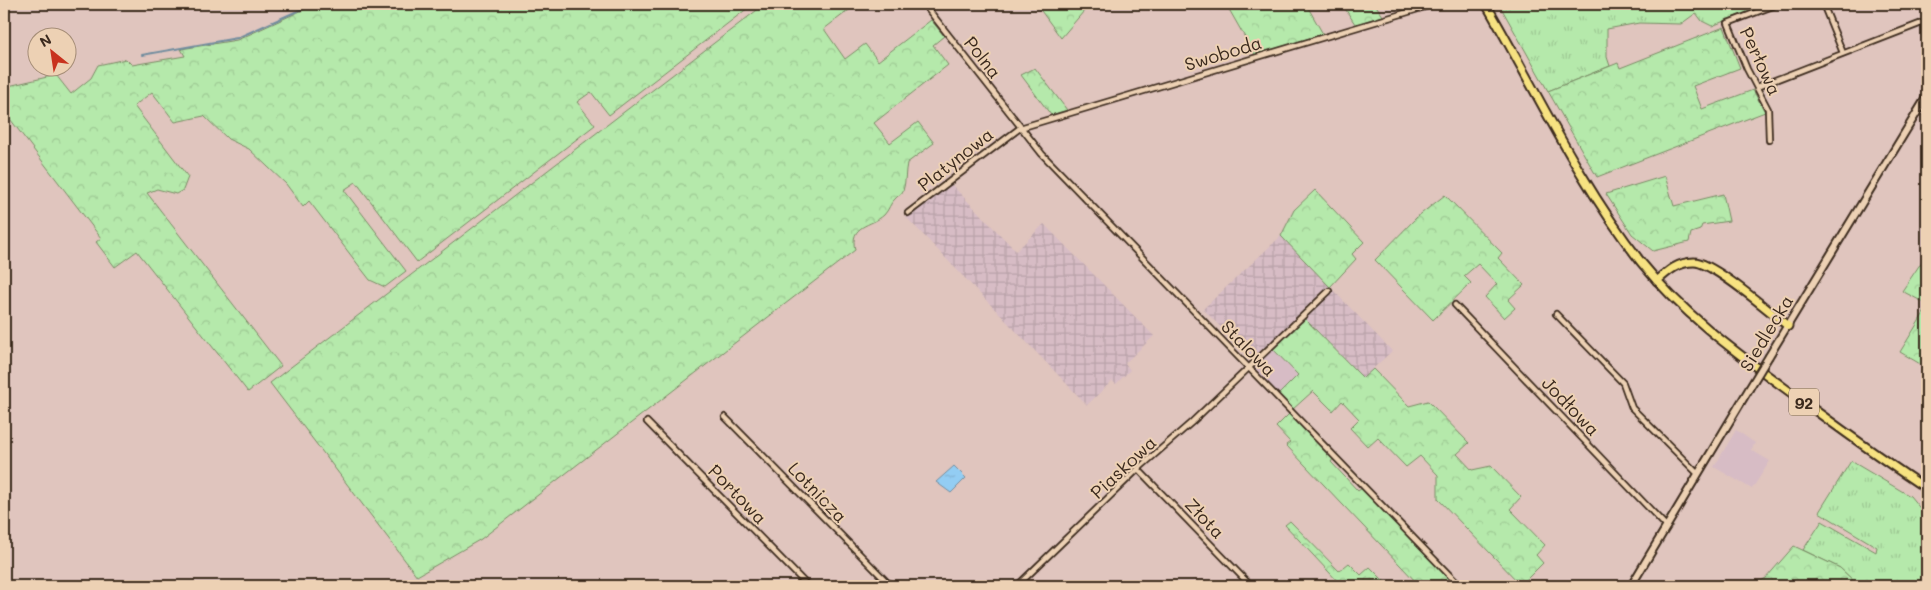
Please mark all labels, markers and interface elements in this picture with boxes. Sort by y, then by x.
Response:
street label: Perłowa [1735,23,1787,99]
north arrow [28,28,78,78]
text: N [36,29,55,51]
street label: Swoboda [1181,30,1265,76]
street label: Polna [959,31,1007,83]
street label: Platynowa [912,122,998,196]
street label: Siedlecka [1734,290,1798,376]
street label: Stalowa [1216,315,1282,381]
street label: Jodłowa [1537,371,1605,441]
road number: 92 [1789,388,1819,416]
street label: Piaskowa [1085,430,1161,504]
street label: Lotnicza [783,457,853,527]
street label: Portowa [703,459,773,529]
street label: Złota [1180,493,1230,543]

